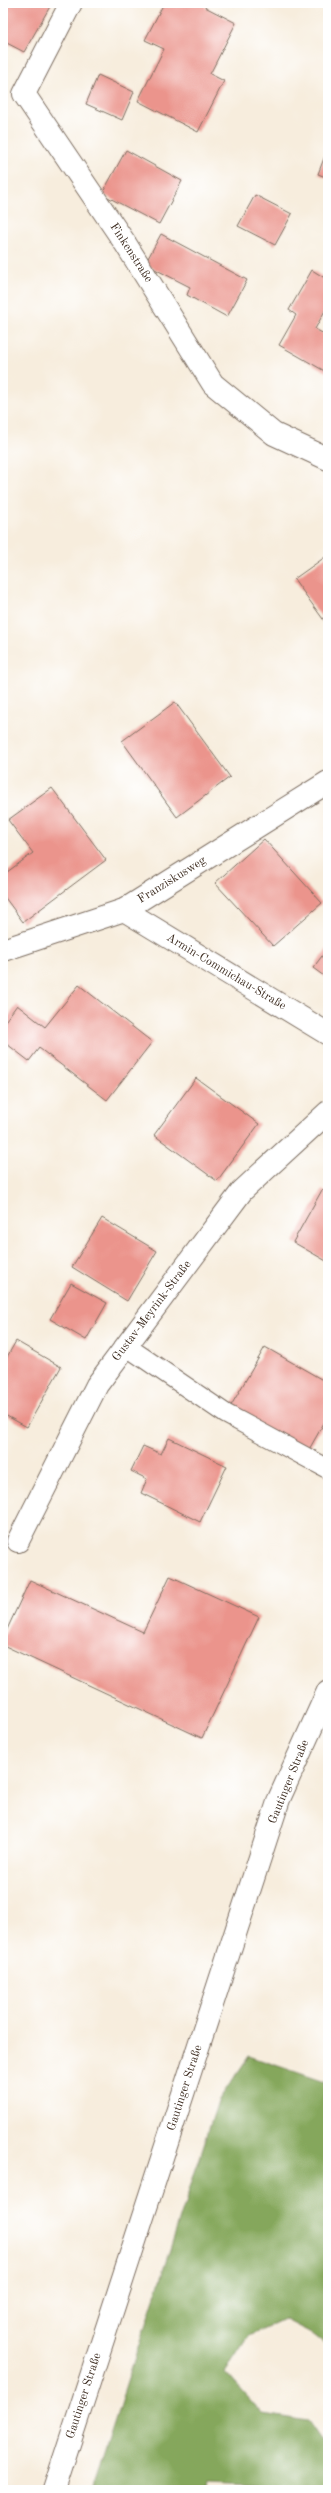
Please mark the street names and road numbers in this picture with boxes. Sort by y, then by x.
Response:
street label: Finkenstraße [107,221,155,285]
street label: Franziskusweg [136,854,209,906]
street label: Armin-Commichau-Straße [164,932,288,1013]
street label: Gustav-Meyrink-Straße [110,1258,194,1363]
street label: Gautinger Straße [267,1738,312,1826]
street label: Gautinger Straße [165,2043,205,2132]
street label: Gautinger Straße [64,2351,104,2440]

